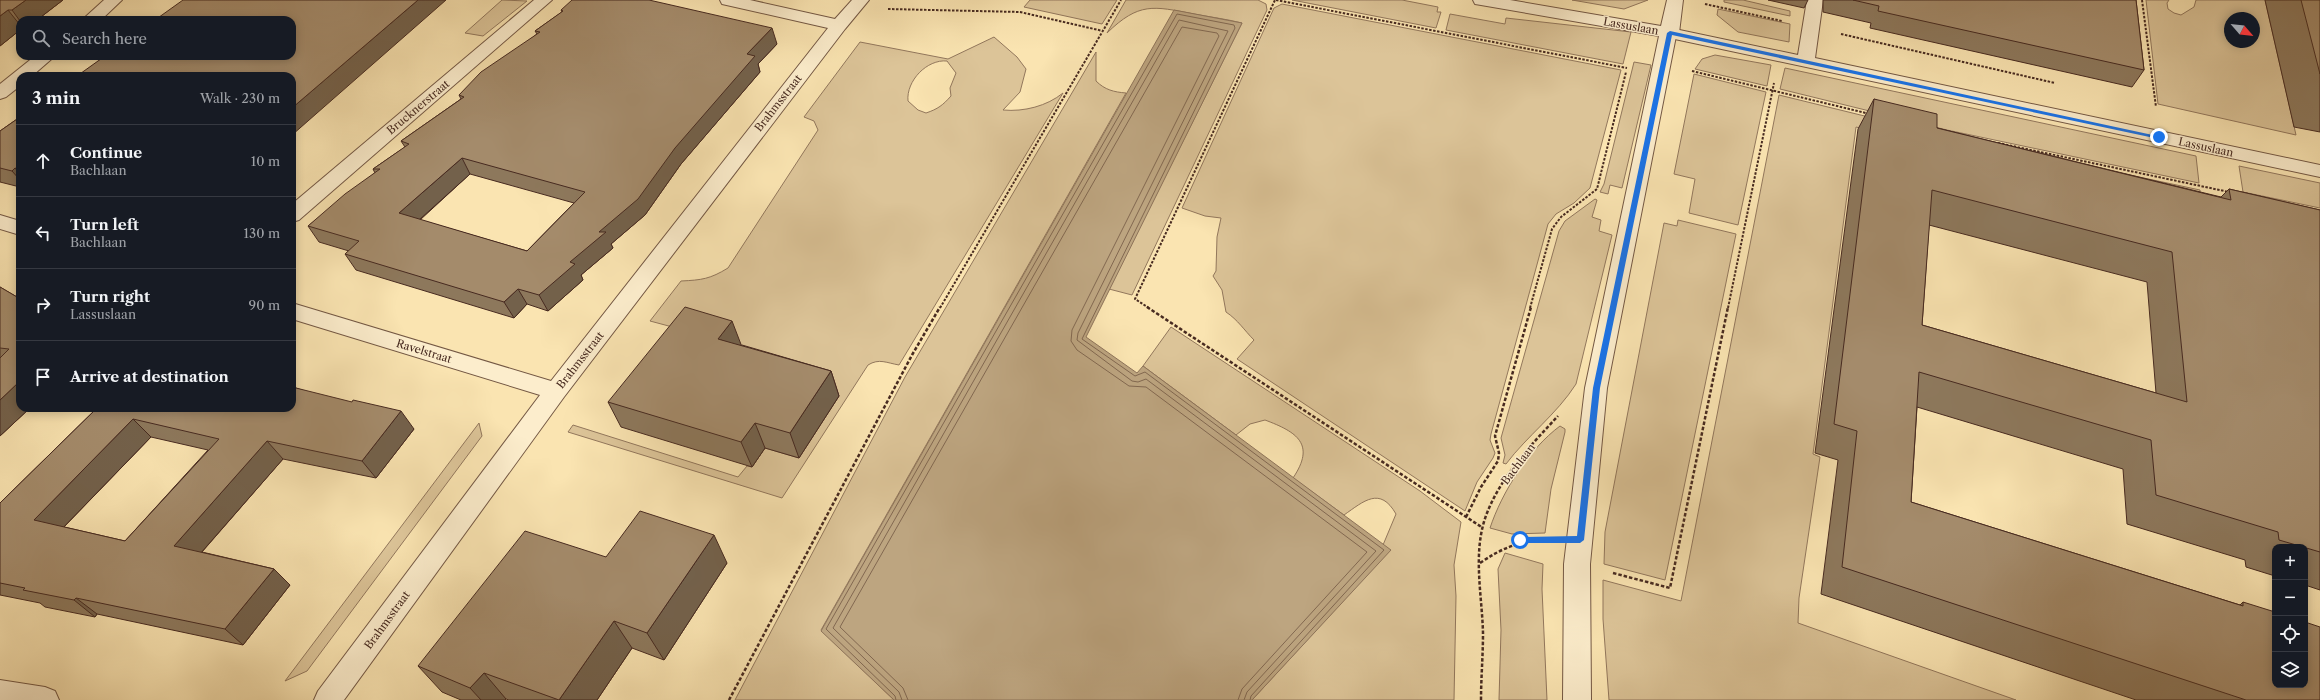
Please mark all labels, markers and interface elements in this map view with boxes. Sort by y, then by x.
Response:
north arrow [2224,12,2260,48]
street label: Lassuslaan [1602,14,1660,38]
search box [16,16,296,60]
icon: search [30,27,52,49]
text: Search here [62,29,147,48]
street label: Brahmsstraat [751,72,805,134]
street label: Brucknerstraat [384,77,452,137]
text: 3 min [32,88,81,108]
text: Walk · 230 m [200,90,280,106]
route end [2150,128,2168,146]
street label: Lassuslaan [2177,134,2235,160]
text: Continue [70,143,142,162]
icon: ahead [32,150,54,172]
text: 10 m [251,153,280,169]
text: Bachlaan [70,162,127,178]
text: Turn left [70,215,139,234]
icon: left [32,222,54,244]
text: 130 m [244,225,280,241]
text: Bachlaan [70,234,127,250]
text: Turn right [70,287,150,306]
icon: right [32,294,54,316]
text: 90 m [249,297,280,313]
text: Lassuslaan [70,306,136,322]
street label: Brahmsstraat [553,329,607,391]
street label: Ravelstraat [395,336,454,366]
icon: arrive [32,366,54,388]
text: Arrive at destination [70,367,229,386]
street label: Bachlaan [1498,441,1538,487]
route start [1511,531,1529,549]
map controls [2272,544,2308,688]
button: + [2272,544,2308,580]
button: − [2272,580,2308,616]
street label: Brahmsstraat [361,588,413,652]
button: locate [2272,616,2308,652]
button: layers [2272,652,2308,688]

